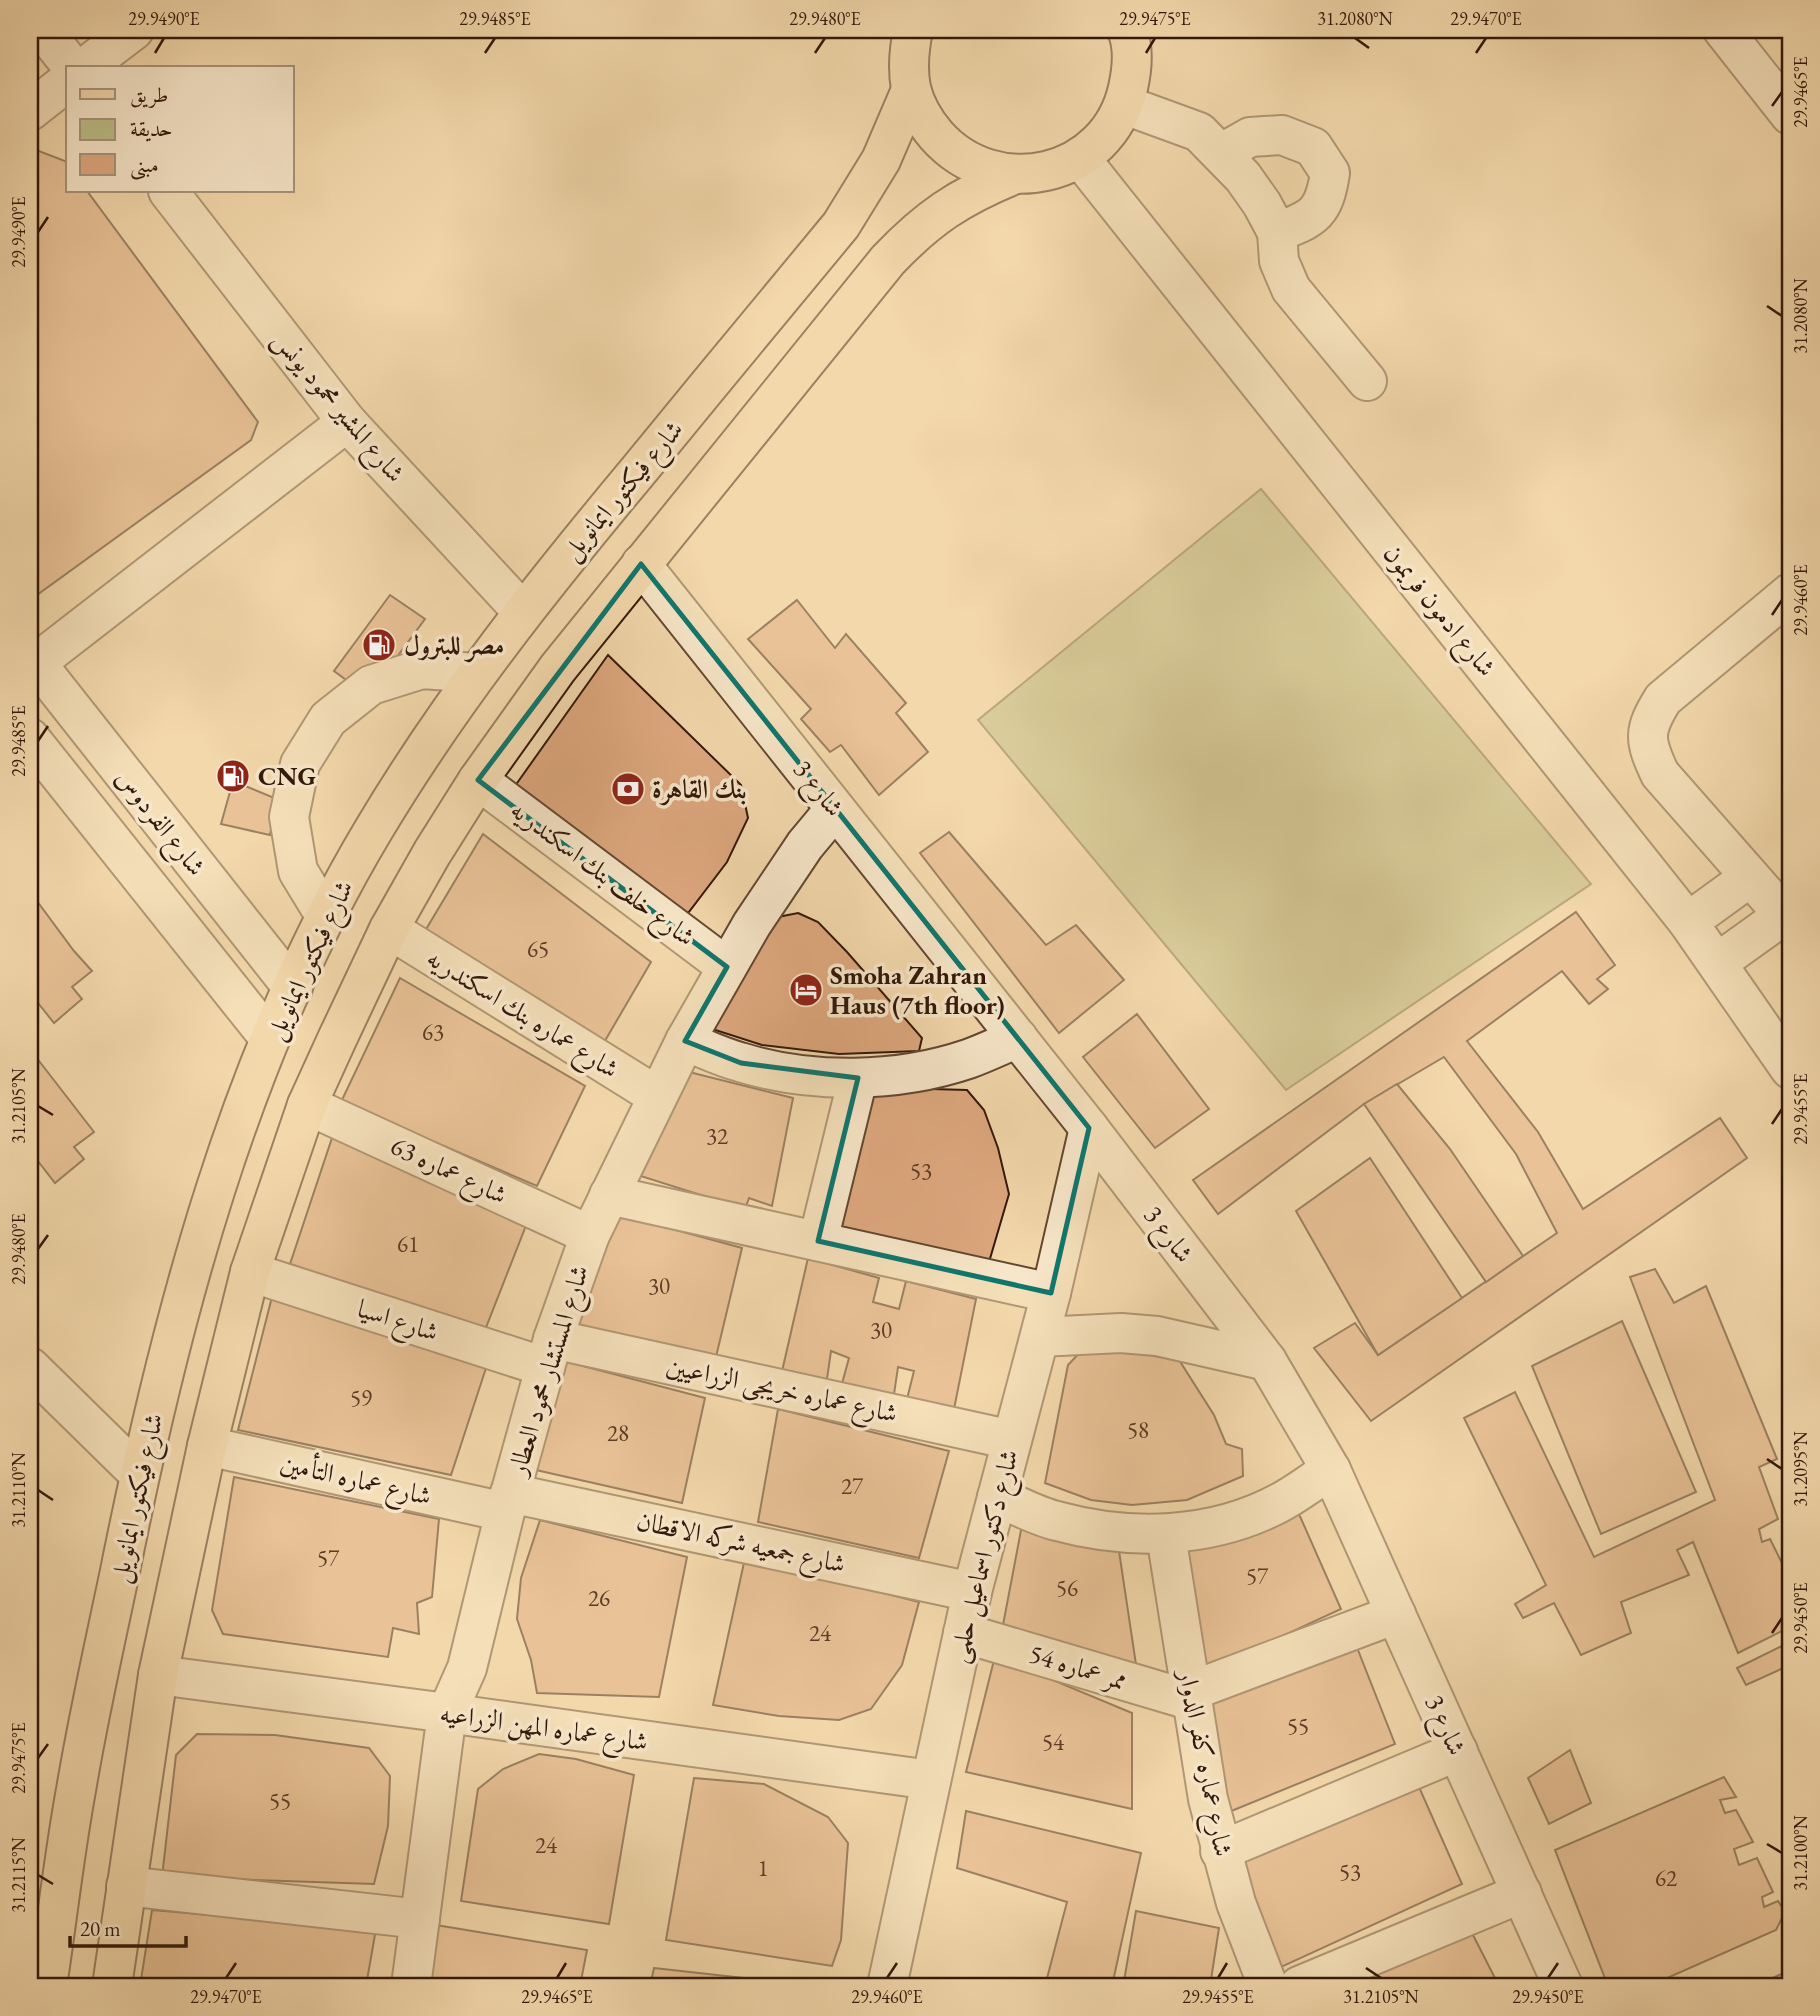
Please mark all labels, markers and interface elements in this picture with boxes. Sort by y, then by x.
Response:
text: 29.9490°E [128,7,200,30]
text: 29.9485°E [459,7,531,30]
text: 29.9480°E [789,7,861,30]
text: 29.9475°E [1119,7,1191,30]
text: 31.2080°N [1317,7,1393,30]
text: 29.9470°E [1450,7,1522,30]
text: 29.9465°E [1789,56,1812,128]
legend [66,66,294,192]
text: طريق [130,81,168,108]
text: حديقة [130,115,173,142]
text: مبنى [130,151,159,180]
text: 29.9490°E [7,196,30,268]
text: 31.2080°N [1789,278,1812,354]
street label: شارع المشير محمود يونس [261,323,413,492]
street label: شارع فيكتور ايمانويل [554,413,694,570]
street label: شارع ادمون فريمون [1372,537,1504,686]
text: 29.9460°E [1789,564,1812,636]
fuel station icon: مصر للبترول [360,626,398,664]
place label: مصر للبترول [404,628,504,663]
text: 29.9485°E [7,705,30,777]
street label: شارع 3 [782,753,852,826]
fuel station icon: CNG [214,757,252,795]
place label: CNG [258,759,316,793]
street label: شارع الفردوس [105,761,214,886]
bank icon: بنك القاهرة [609,770,647,808]
place label: بنك القاهرة [652,772,747,806]
street label: شارع خلف بنك اسكندريه [501,792,702,958]
street label: شارع فيكتور ايمانويل [257,875,365,1047]
house number: 65 [527,934,549,964]
street label: شارع عماره بنك اسكندريه [418,940,625,1090]
place label: Smoha Zahran Haus (7th floor) [830,958,1005,1022]
hotel icon: Smoha Zahran Haus (7th floor) [787,971,825,1009]
house number: 63 [422,1017,444,1047]
text: 31.2105°N [7,1068,30,1144]
text: 29.9455°E [1789,1073,1812,1145]
house number: 32 [706,1121,728,1151]
street label: شارع عماره 63 [383,1128,513,1216]
house number: 53 [910,1156,932,1186]
street label: شارع 3 [1133,1199,1201,1272]
text: 29.9480°E [7,1213,30,1285]
house number: 61 [397,1229,419,1259]
street label: شارع المستشار محمود العطار [499,1261,601,1483]
house number: 30 [648,1271,670,1301]
street label: شارع اسيا [352,1291,443,1354]
house number: 30 [870,1315,892,1345]
street label: شارع عماره خريجى الزراعيين [662,1348,901,1435]
house number: 59 [350,1383,372,1413]
street label: شارع فيكتور ايمانويل [101,1410,175,1587]
house number: 58 [1127,1415,1149,1445]
house number: 28 [607,1418,629,1448]
text: 31.2095°N [1789,1431,1812,1507]
street label: شارع عماره التأمين [276,1444,435,1518]
street label: شارع دكتور اسماعيل حلمى [940,1446,1031,1667]
text: 31.2110°N [7,1452,30,1528]
house number: 27 [841,1471,864,1501]
street label: شارع جمعيه شركه الاقطان [632,1503,848,1586]
house number: 57 [317,1543,340,1573]
house number: 57 [1246,1561,1269,1591]
house number: 56 [1056,1573,1078,1603]
text: 29.9450°E [1789,1582,1812,1654]
house number: 26 [588,1583,610,1613]
house number: 24 [809,1618,832,1648]
street label: ممر عماره 54 [1025,1636,1131,1698]
street label: شارع عماره كفر الدوار [1166,1664,1241,1860]
street label: شارع 3 [1413,1689,1474,1763]
street label: شارع عماره المهن الزراعيه [437,1696,650,1763]
house number: 55 [1287,1711,1309,1741]
text: 29.9475°E [7,1722,30,1794]
house number: 54 [1042,1727,1065,1757]
house number: 55 [269,1786,291,1816]
text: 31.2100°N [1789,1815,1812,1891]
house number: 24 [535,1830,558,1860]
text: 31.2115°N [7,1837,30,1913]
house number: 1 [757,1853,769,1883]
house number: 53 [1339,1857,1361,1887]
house number: 62 [1655,1863,1677,1893]
scale bar [70,1904,186,1948]
text: 20 m [80,1915,121,1942]
text: 29.9470°E [190,1985,262,2008]
text: 29.9465°E [521,1985,593,2008]
text: 29.9460°E [851,1985,923,2008]
text: 29.9455°E [1182,1985,1254,2008]
text: 31.2105°N [1343,1985,1419,2008]
text: 29.9450°E [1512,1985,1584,2008]

